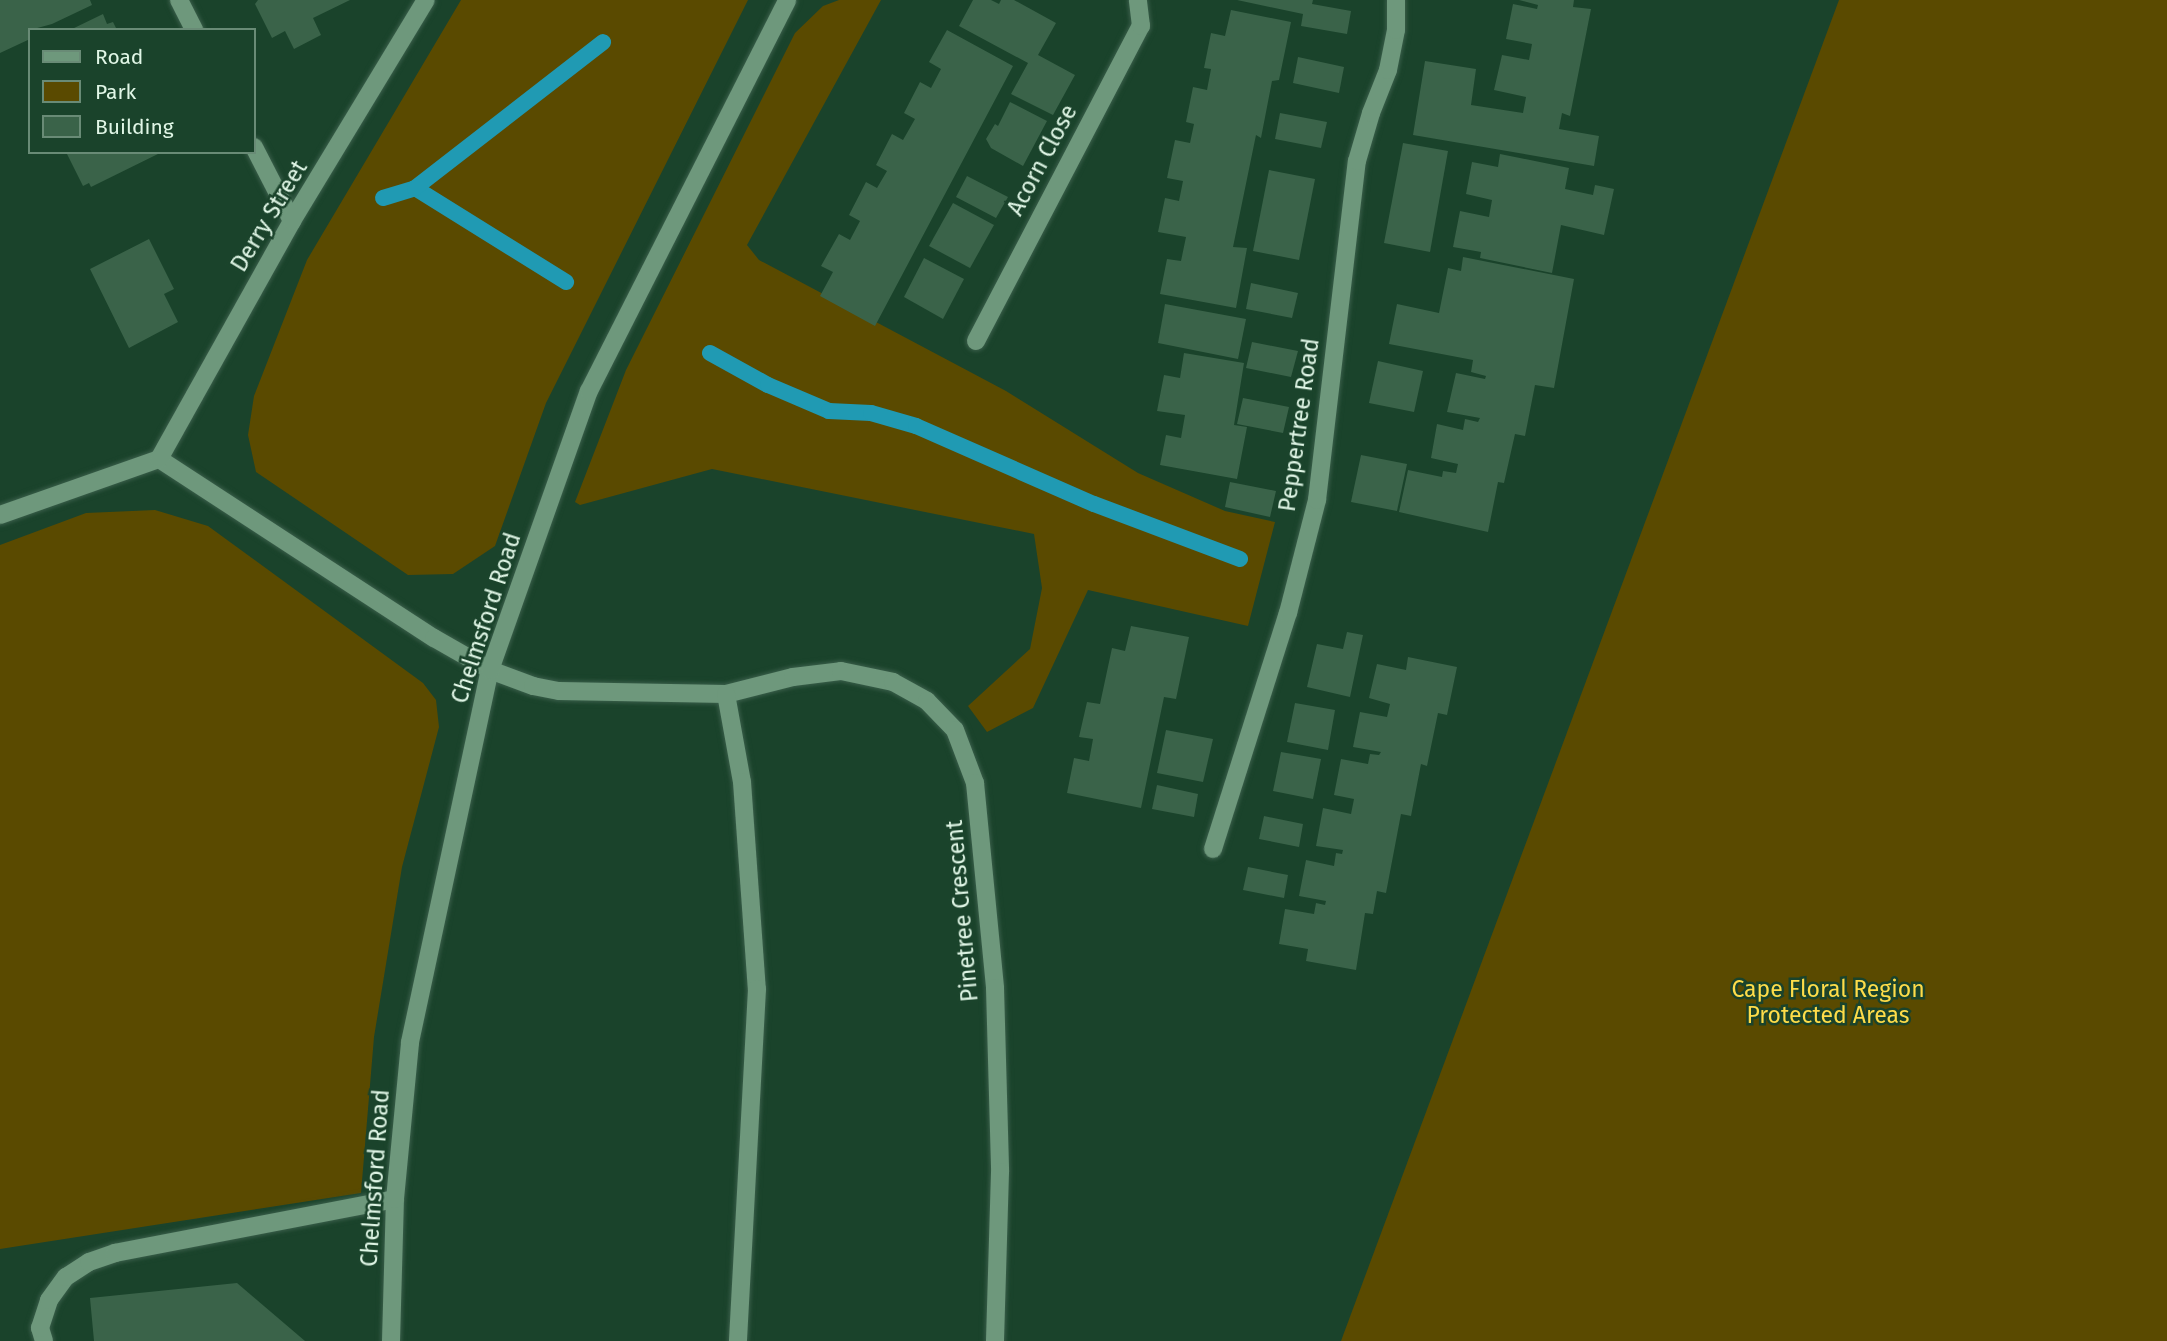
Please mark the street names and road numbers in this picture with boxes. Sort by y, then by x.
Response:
street label: Acorn Close [1001,100,1083,220]
street label: Derry Street [225,155,313,277]
street label: Peppertree Road [1273,337,1325,513]
street label: Chelmsford Road [445,529,527,707]
street label: Pinetree Crescent [940,819,984,1003]
street label: Chelmsford Road [355,1088,395,1268]

